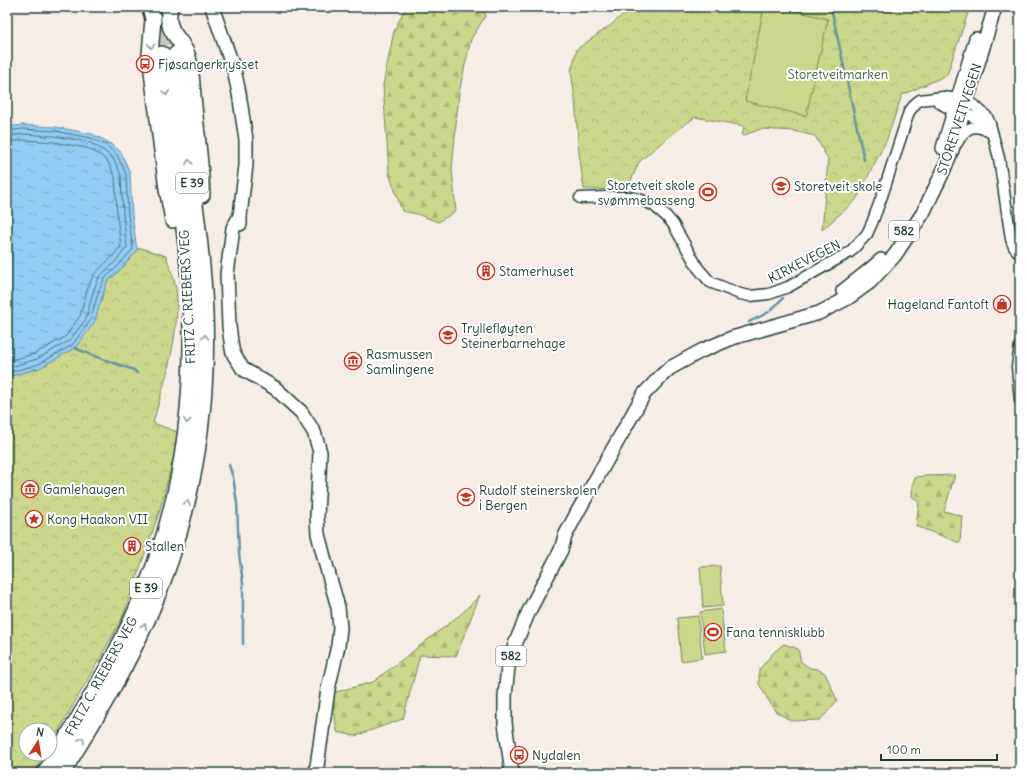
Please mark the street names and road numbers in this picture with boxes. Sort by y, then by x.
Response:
street label: STORETVEITVEGEN [933,61,986,177]
road number: E 39 [176,173,208,193]
road number: 582 [889,221,919,241]
street label: FRITZ C. RIEBERS VEG [175,230,199,364]
street label: KIRKEVEGEN [765,236,843,287]
road number: E 39 [130,578,162,598]
street label: FRITZ C. RIEBERS VEG [61,613,141,739]
road number: 582 [496,646,526,666]

